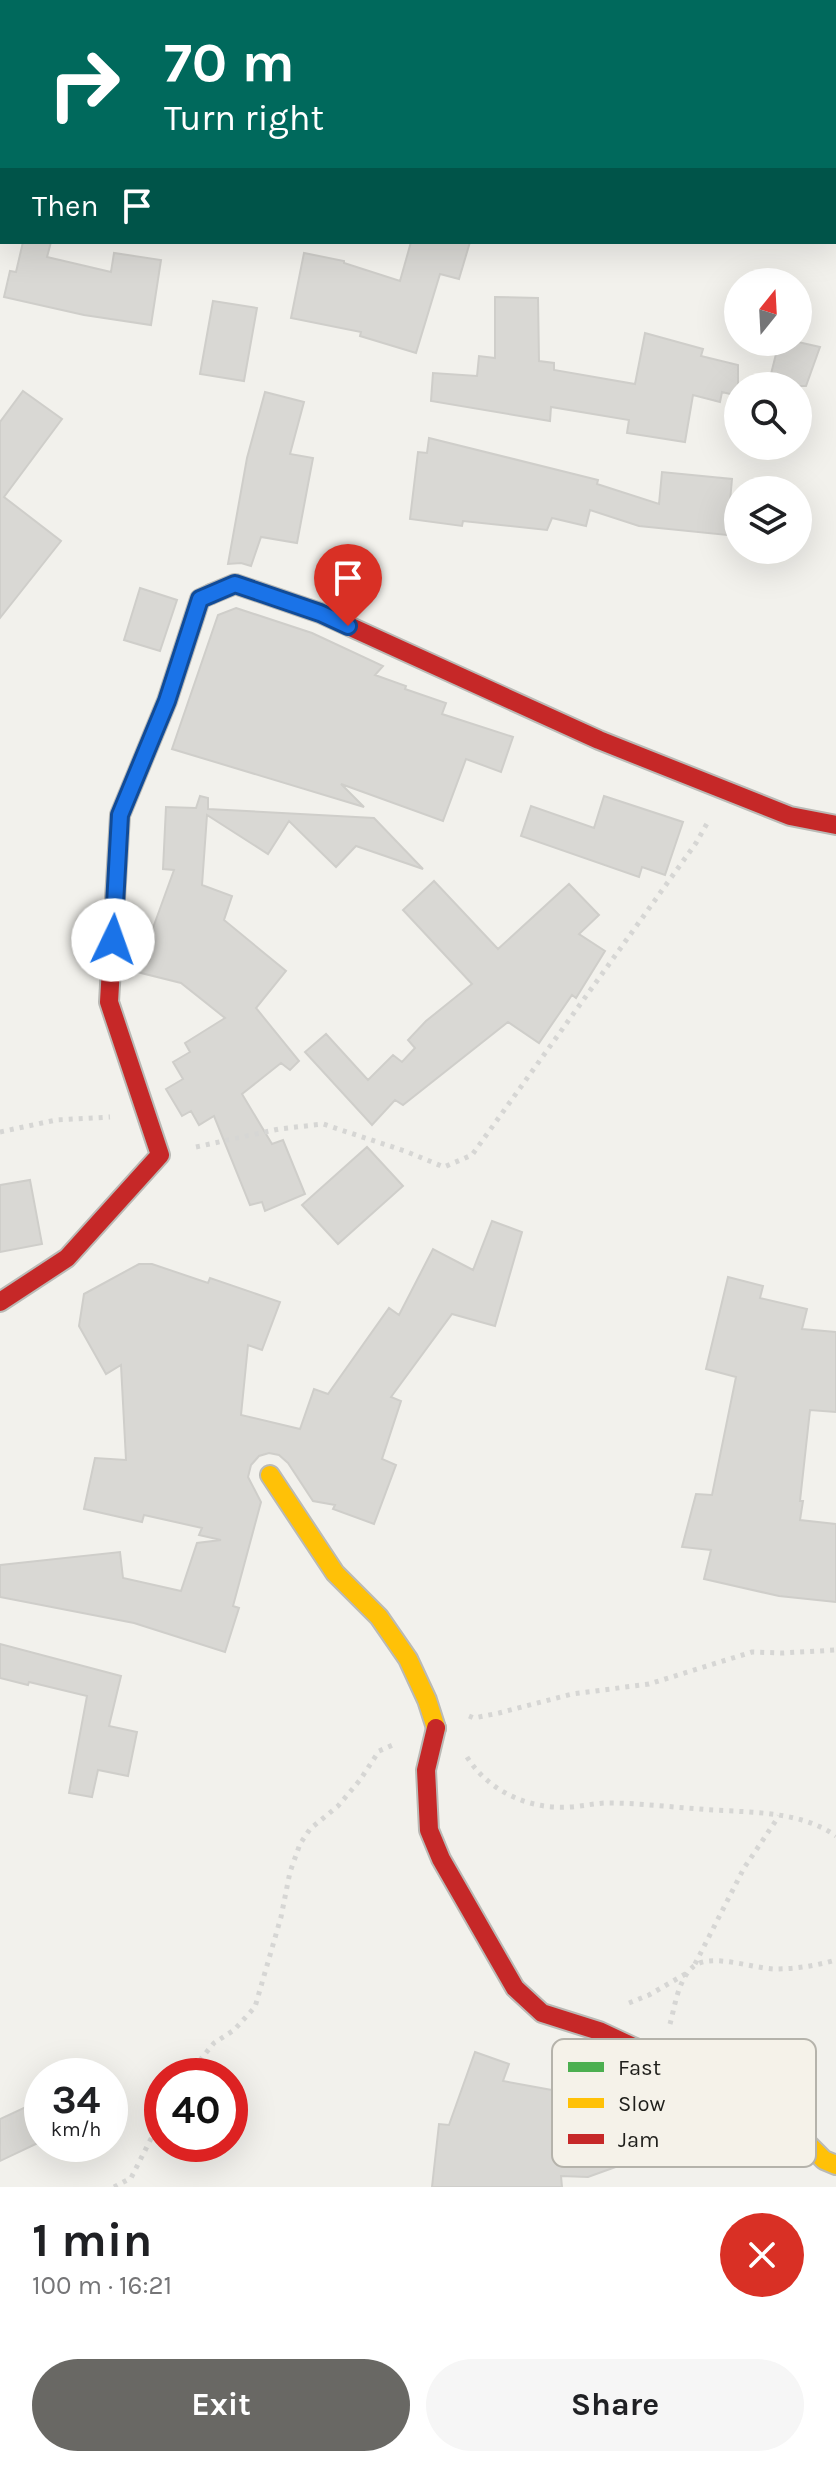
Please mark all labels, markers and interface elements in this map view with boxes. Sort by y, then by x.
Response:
text: 70 m [164,30,295,95]
icon: right [32,32,136,136]
text: Turn right [164,97,324,139]
icon: arrive [115,184,159,228]
text: Then [32,188,99,224]
north arrow [724,268,812,356]
map controls [724,268,812,564]
button: search [724,372,812,460]
button: layers [724,476,812,564]
pin [314,544,382,626]
icon: arrive [326,556,370,600]
position arrow [71,898,155,982]
legend [552,2039,816,2167]
text: Fast [618,2055,661,2081]
speed limit sign: 40 [144,2058,248,2162]
text: 34 [52,2076,100,2123]
text: Slow [618,2091,665,2117]
text: km/h [51,2118,101,2141]
text: Jam [618,2127,660,2153]
text: 1 min [32,2212,152,2268]
button: close [720,2213,804,2297]
text: 100 m · 16:21 [32,2270,172,2301]
button: Exit [32,2359,410,2451]
button: Share [426,2359,804,2451]

